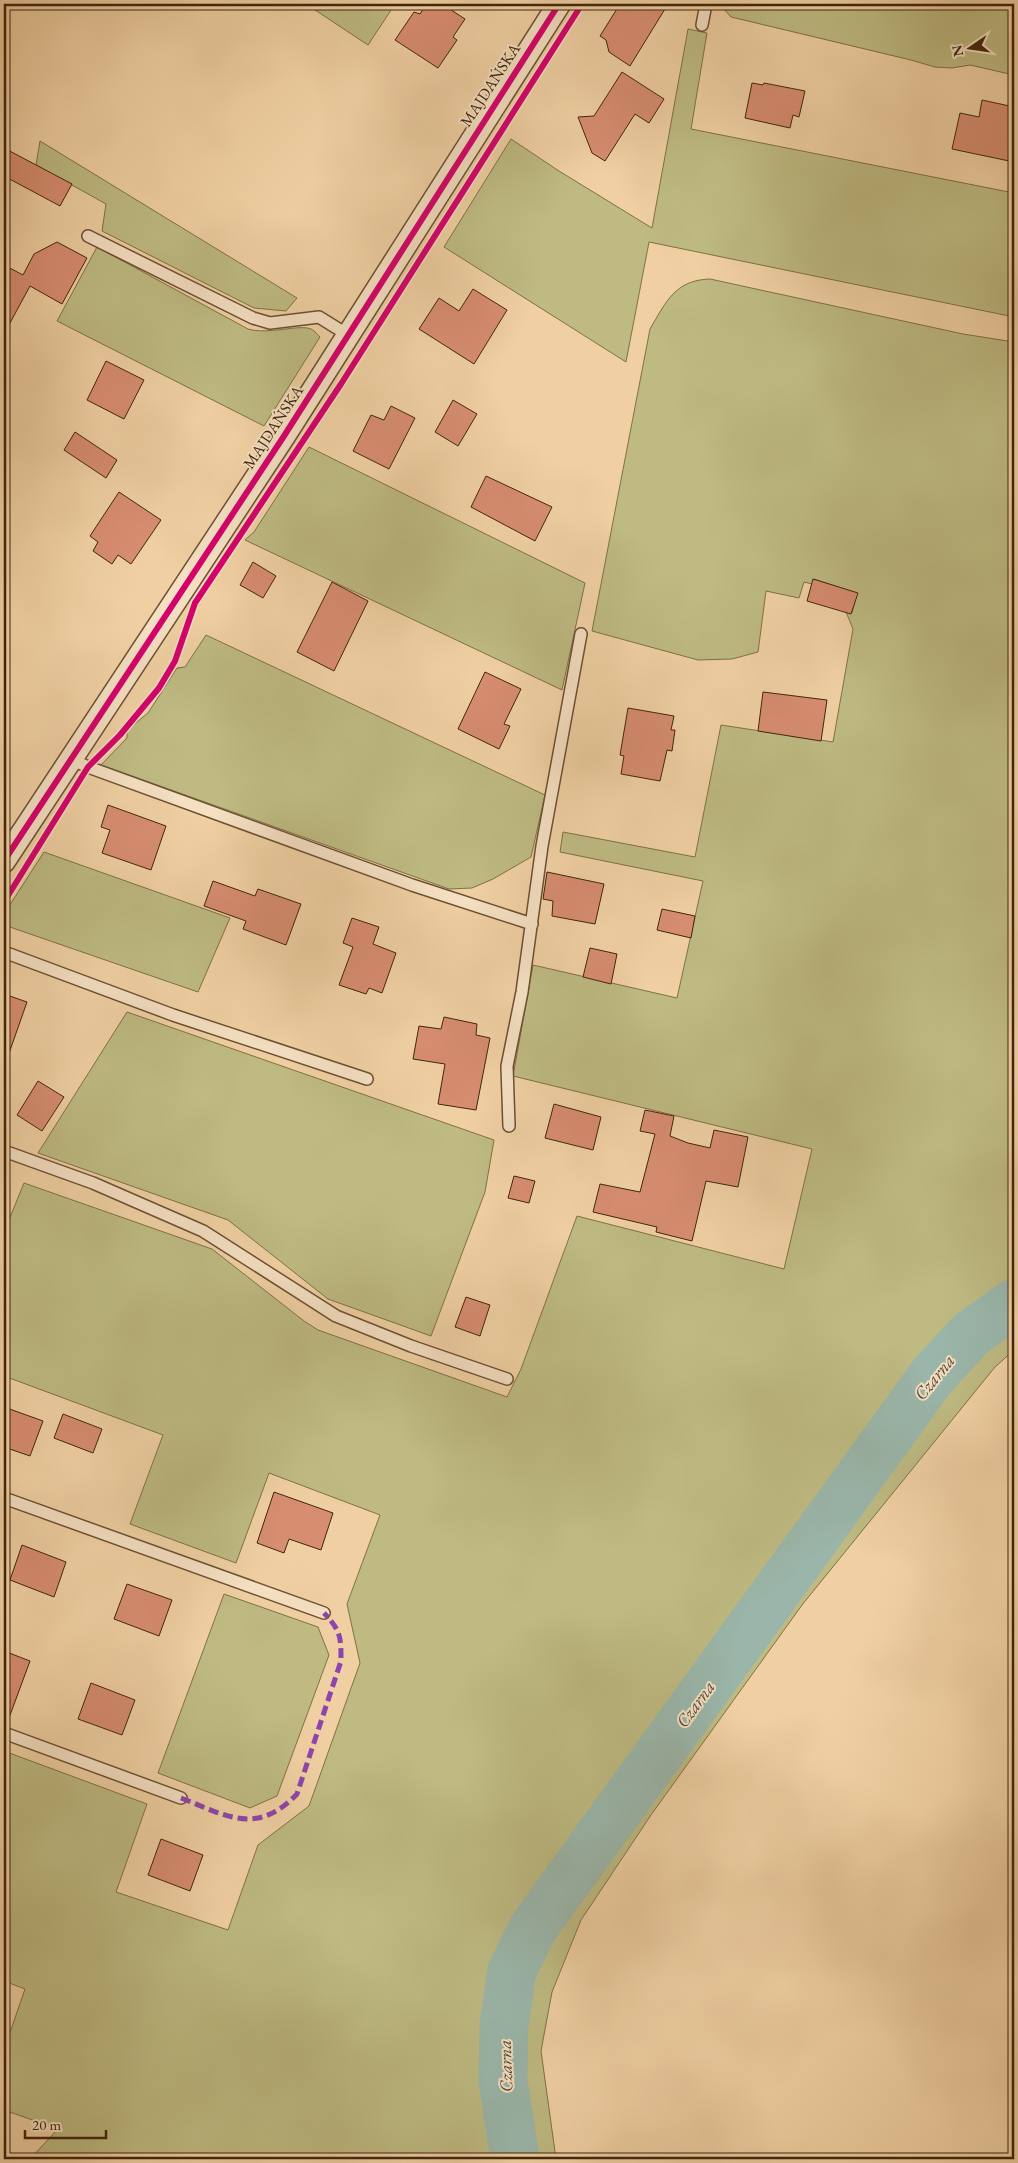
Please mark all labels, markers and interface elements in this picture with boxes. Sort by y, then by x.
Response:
north arrow [946,22,996,72]
street label: MAJDAŃSKA [455,38,525,131]
text: N [947,43,967,58]
street label: MAJDAŃSKA [238,380,308,473]
water label: Czarna [909,1349,959,1405]
water label: Czarna [670,1676,720,1732]
water label: Czarna [493,2039,517,2093]
scale bar [25,2108,106,2140]
text: 20 m [32,2115,61,2134]

